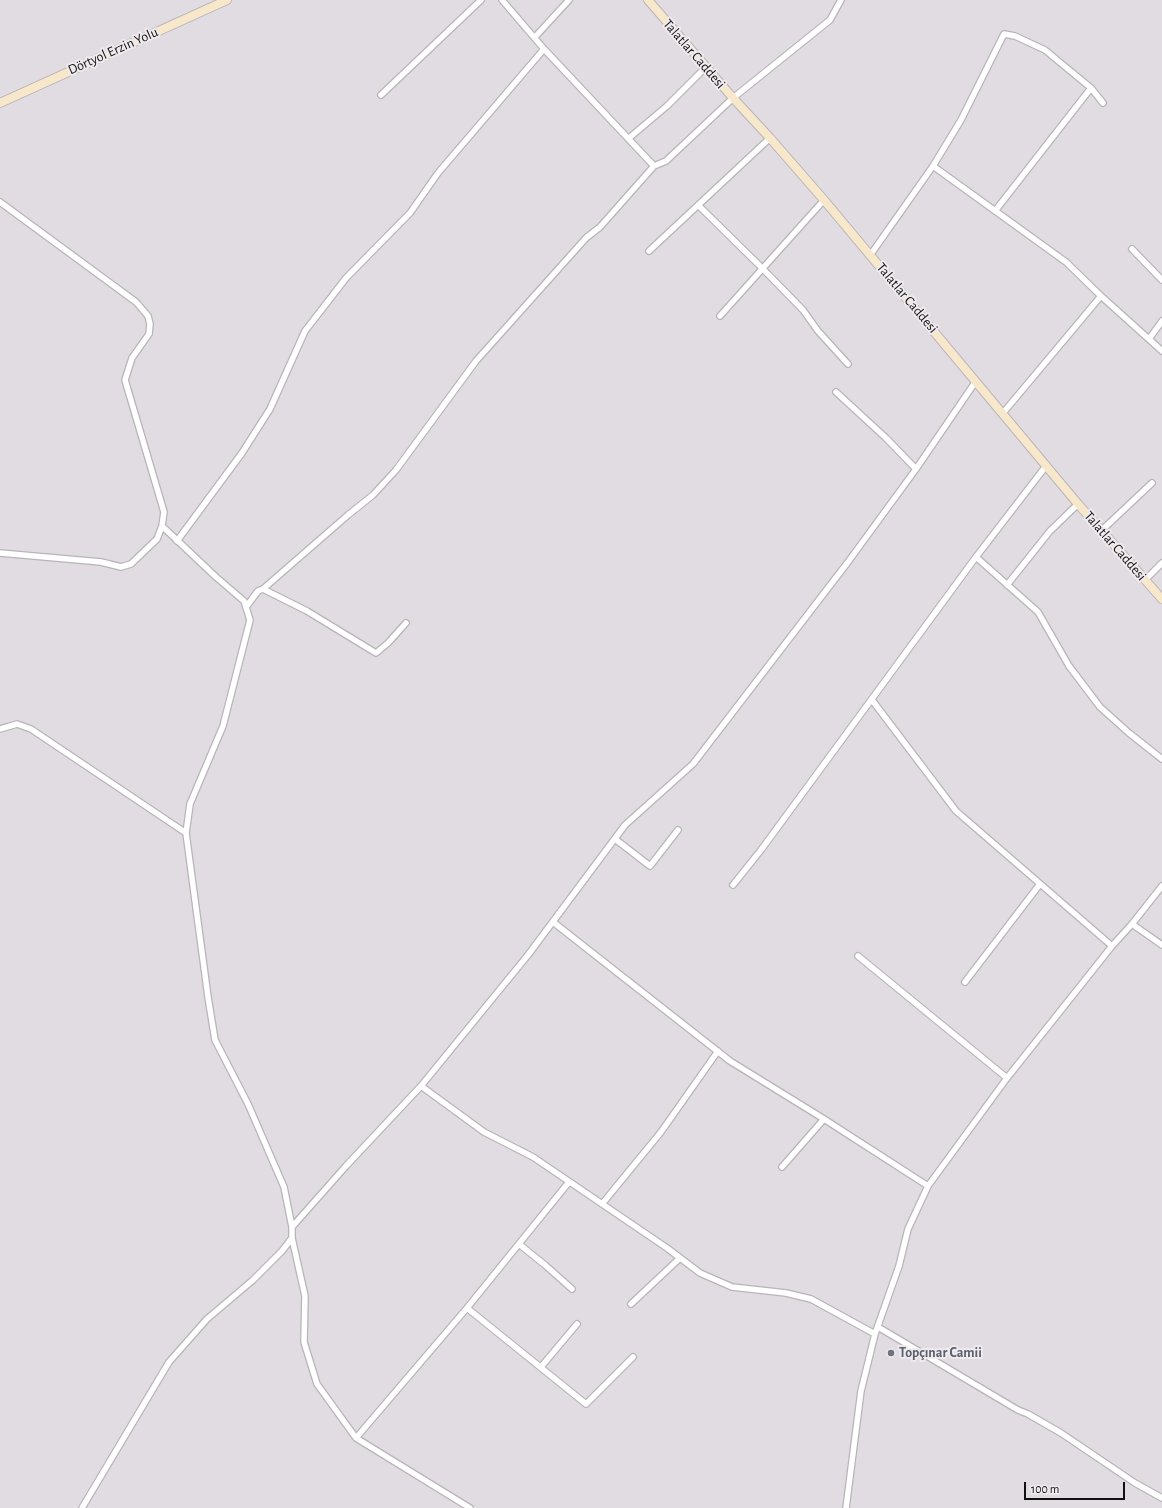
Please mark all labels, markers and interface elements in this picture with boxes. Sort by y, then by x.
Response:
street label: Talatlar Caddesi [659,16,729,92]
street label: Dörtyol Erzin Yolu [65,24,161,78]
street label: Talatlar Caddesi [873,259,941,337]
street label: Talatlar Caddesi [1080,508,1150,584]
place label: Topçınar Camii [899,1345,982,1361]
marker: Topçınar Camii [886,1348,896,1358]
scale bar [1026,1474,1127,1500]
text: 100 m [1031,1483,1059,1495]

